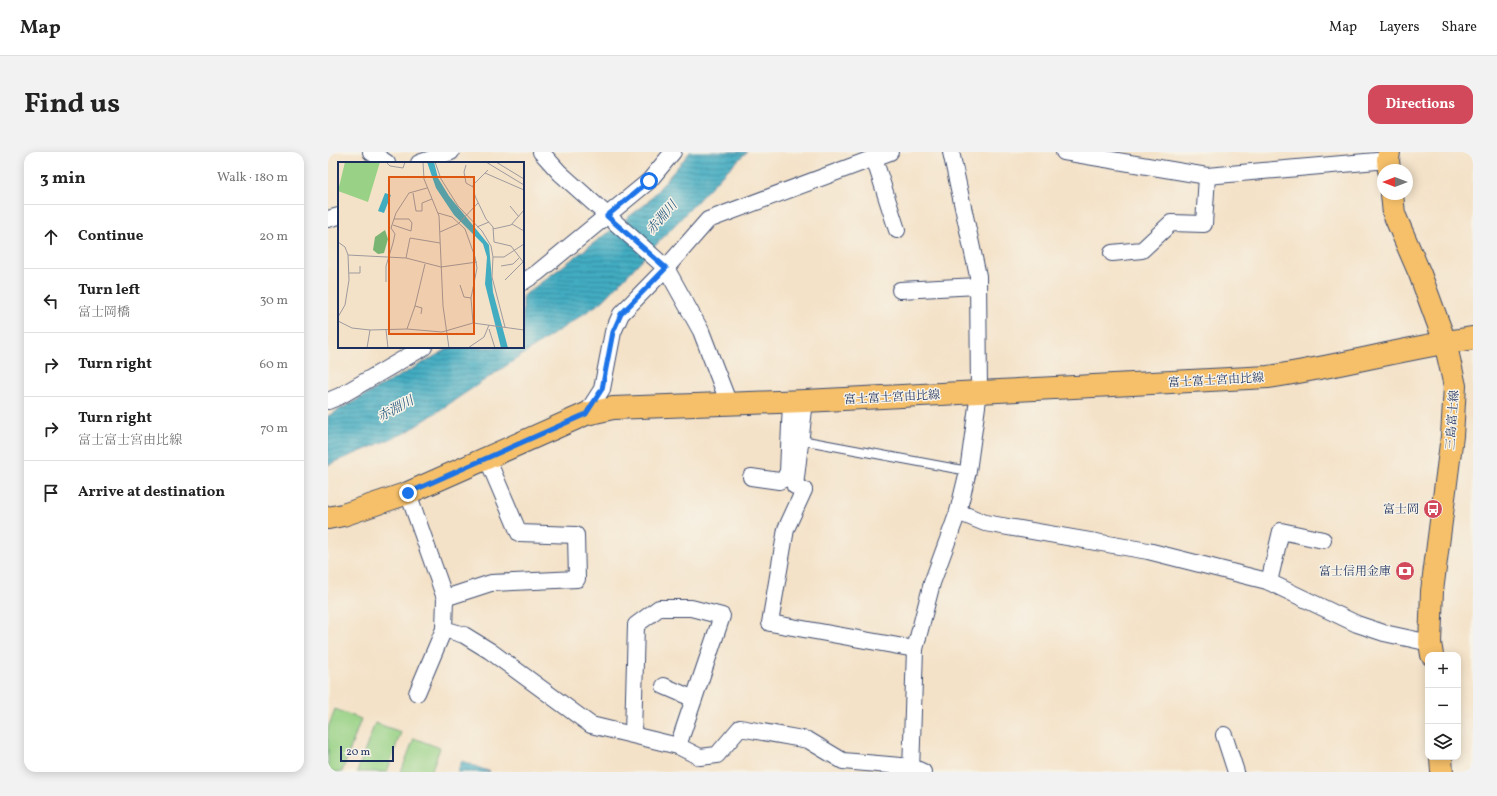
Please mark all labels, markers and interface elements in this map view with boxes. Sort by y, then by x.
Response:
text: Map [20,15,61,41]
text: Map [1329,18,1357,37]
text: Layers [1379,18,1419,37]
text: Share [1441,18,1477,37]
text: Find us [24,85,120,124]
button: Directions [1368,85,1473,124]
inset map [338,162,524,348]
north arrow [1377,164,1413,200]
text: 3 min [40,167,86,190]
text: Walk · 180 m [217,169,288,187]
route start [640,172,658,190]
water label: 赤淵川 [643,196,683,239]
icon: ahead [40,226,62,248]
text: Continue [78,226,143,247]
text: 20 m [259,228,288,246]
text: Turn left [78,280,140,301]
icon: left [40,290,62,312]
text: 30 m [260,292,288,310]
text: 富士岡橋 [78,304,130,322]
icon: right [40,354,62,376]
text: Turn right [78,354,152,375]
text: 60 m [260,356,288,374]
street label: 富士富士宮由比線 [1168,370,1264,392]
street label: 富士富士宮由比線 [844,387,940,409]
street label: 三島富士線 [1443,390,1463,451]
water label: 赤淵川 [374,392,419,427]
text: Turn right [78,408,152,429]
icon: right [40,418,62,440]
text: 70 m [260,420,288,438]
text: 富士富士宮由比線 [78,432,182,450]
icon: arrive [40,482,62,504]
text: Arrive at destination [78,482,225,503]
route end [399,484,417,502]
bus stop icon: 富士岡 [1422,498,1444,520]
place label: 富士岡 [1383,502,1419,518]
bank icon: 富士信用金庫 [1394,560,1416,582]
place label: 富士信用金庫 [1319,564,1391,580]
map controls [1425,652,1461,760]
button: + [1425,652,1461,688]
button: − [1425,688,1461,724]
button: layers [1425,724,1461,760]
scale bar [340,744,394,763]
text: 20 m [346,745,370,760]

